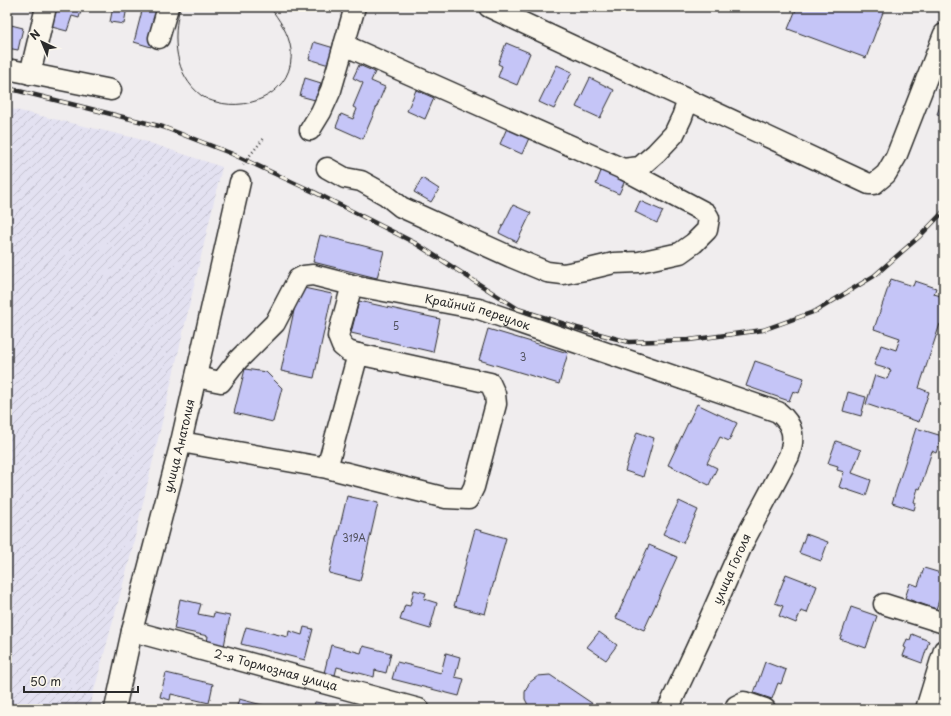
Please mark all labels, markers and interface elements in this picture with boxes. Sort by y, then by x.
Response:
north arrow [22,22,62,62]
text: N [26,25,44,44]
street label: Крайний переулок [424,289,534,334]
house number: 5 [393,318,399,333]
house number: 3 [520,349,526,364]
street label: улица Анатолия [158,397,198,494]
house number: 319А [342,530,366,545]
street label: улица Гоголя [708,530,755,607]
street label: 2-я Тормозная улица [212,644,340,695]
scale bar [24,668,138,694]
text: 50 m [30,672,61,690]

